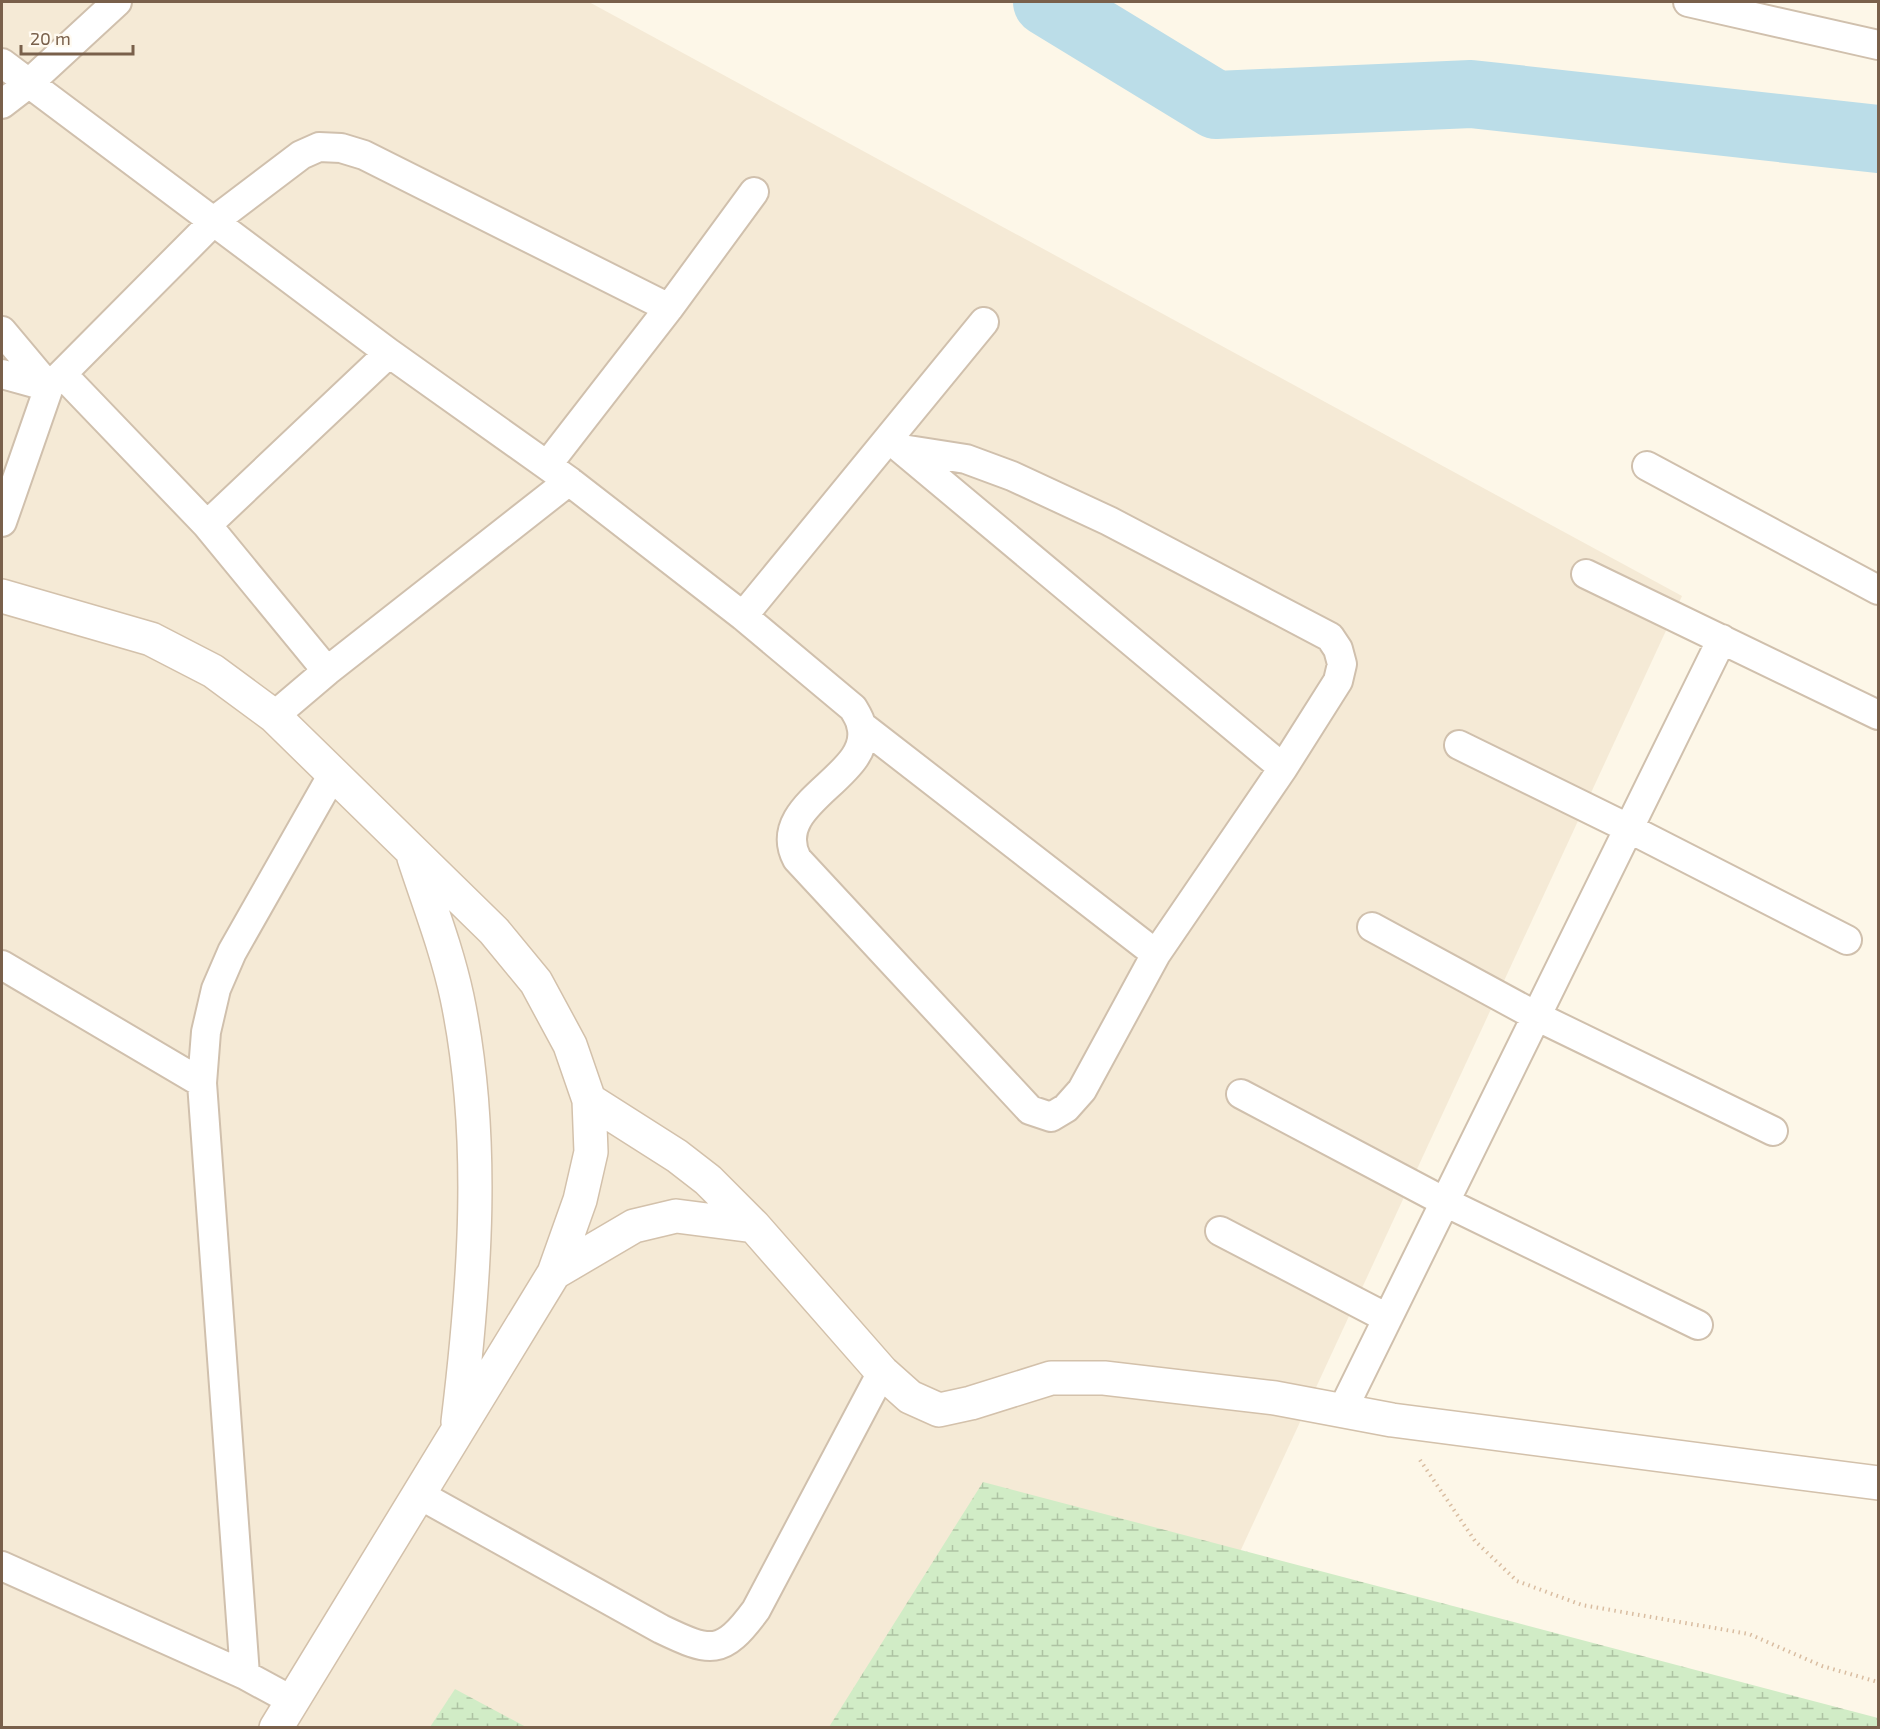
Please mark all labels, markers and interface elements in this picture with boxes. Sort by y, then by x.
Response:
scale bar [21,18,134,56]
text: 20 m [30,27,71,49]

